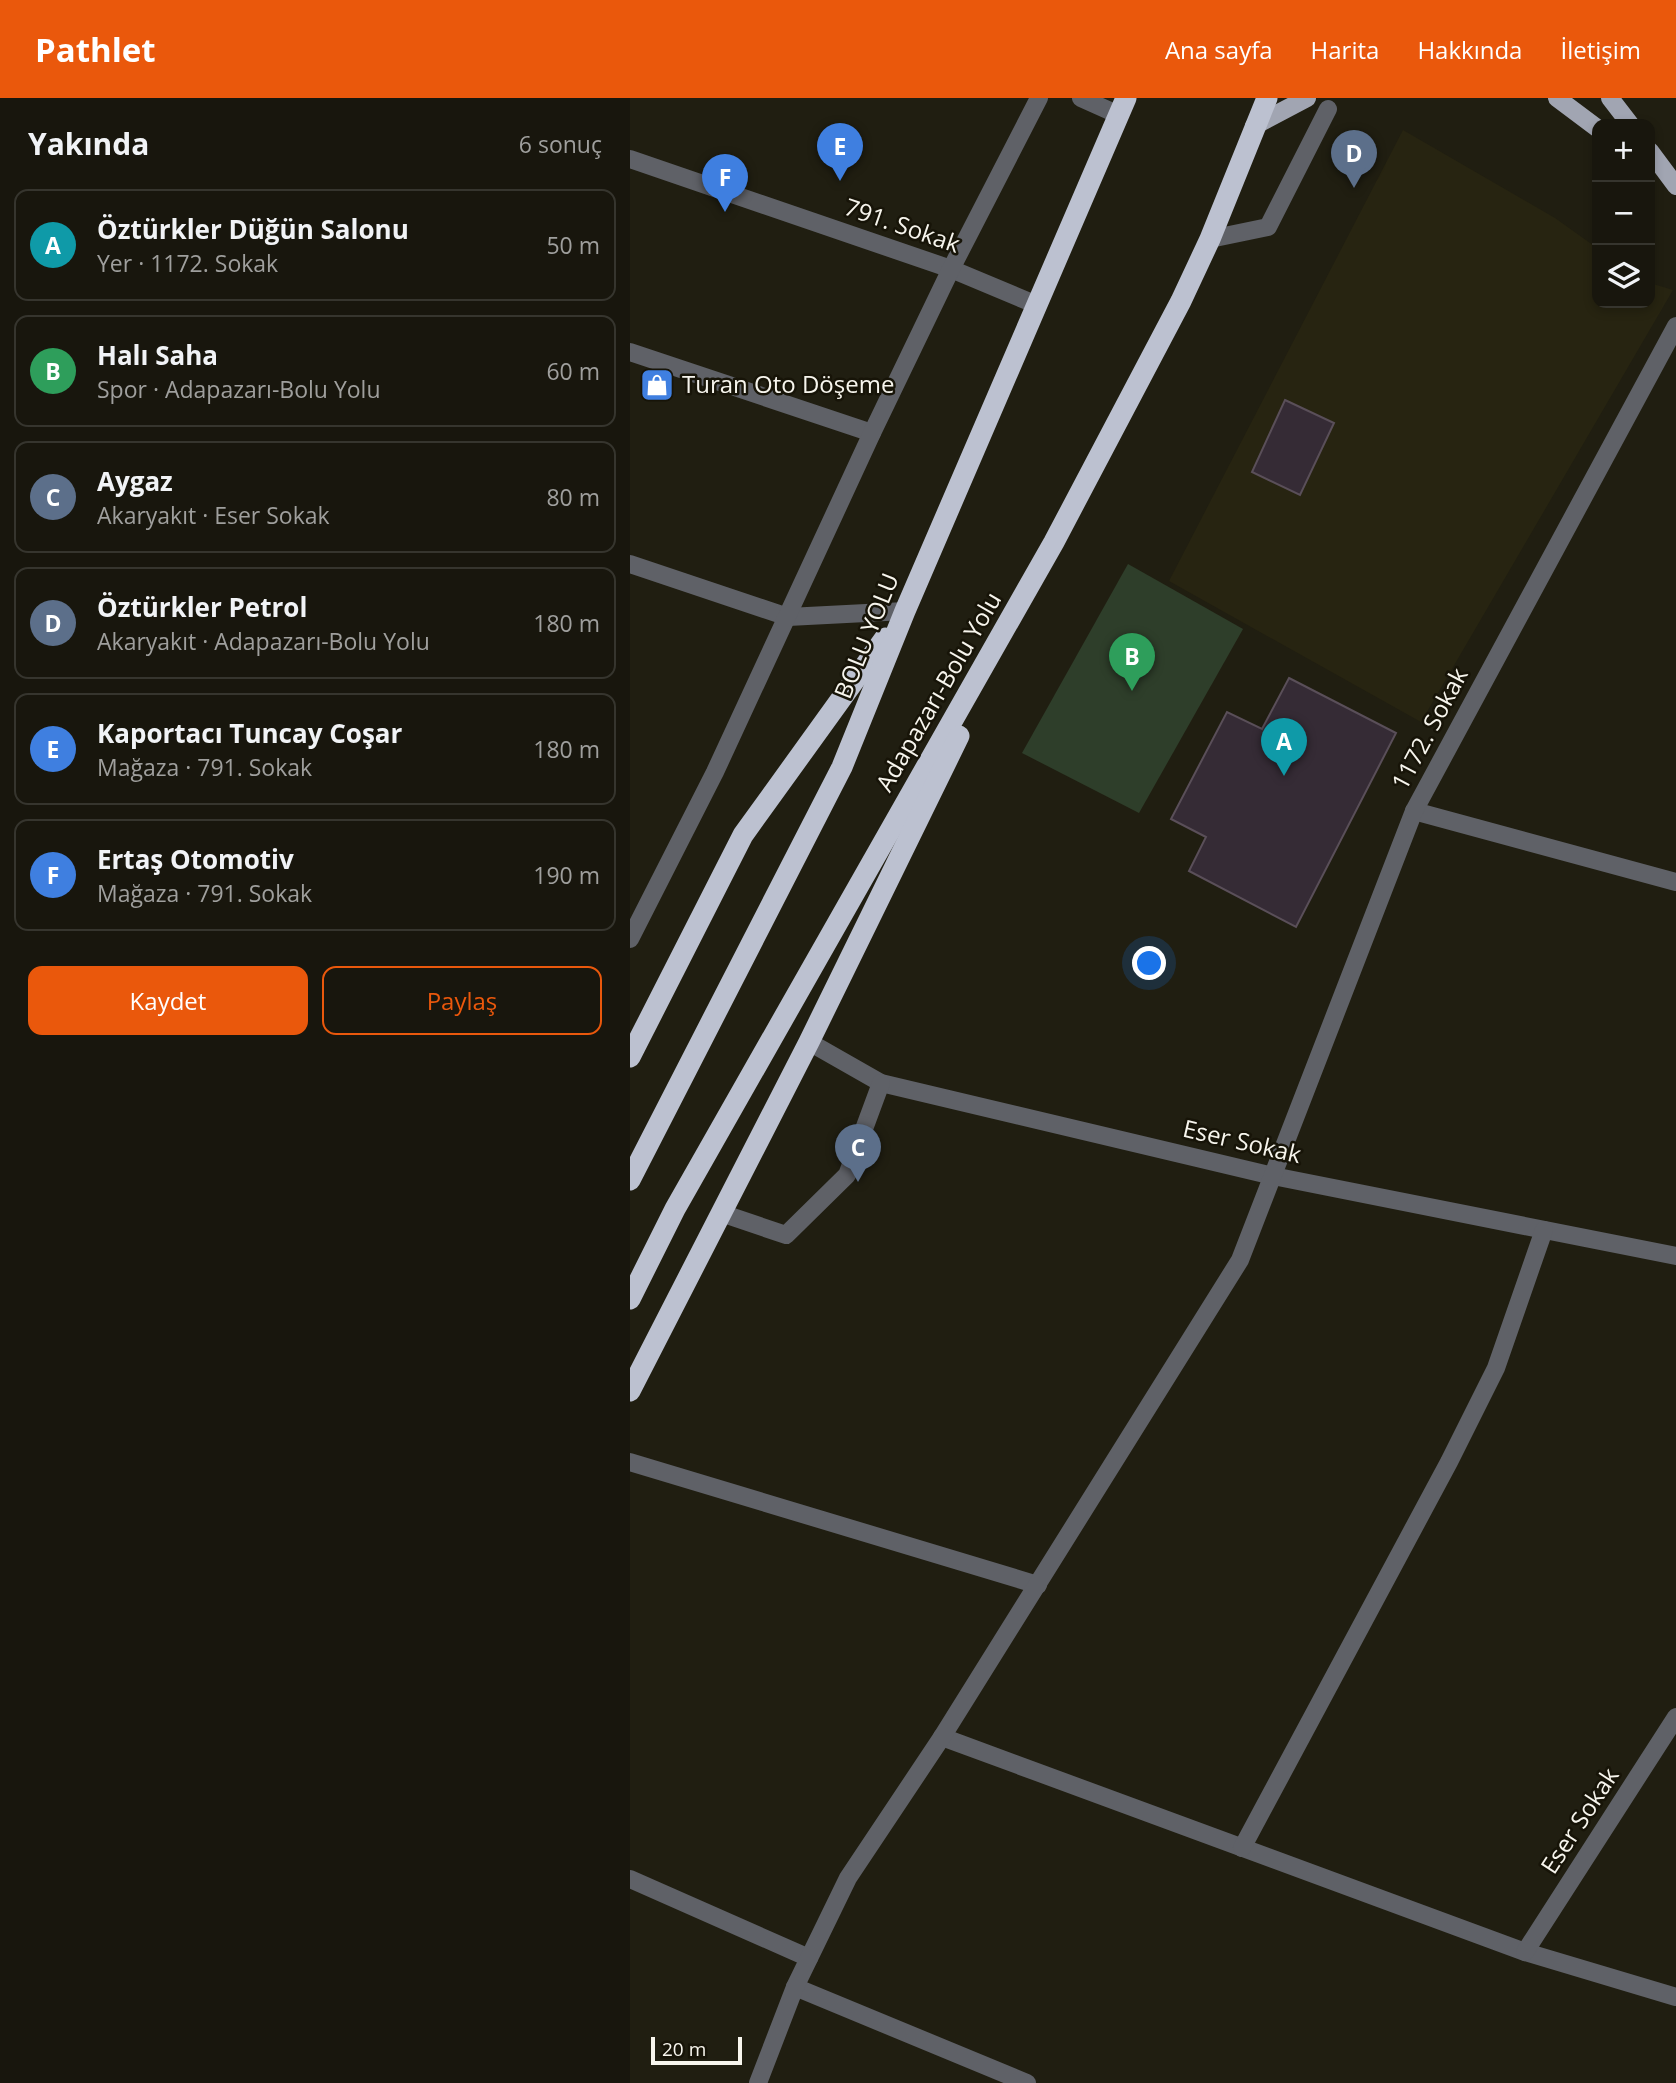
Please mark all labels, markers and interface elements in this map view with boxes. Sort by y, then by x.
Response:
text: Pathlet [35,27,156,72]
text: Ana sayfa [1165,33,1273,66]
text: Harita [1311,33,1379,66]
text: Hakkında [1417,33,1522,66]
text: İletişim [1560,33,1641,66]
map controls [1592,119,1655,308]
button: + [1592,119,1655,182]
text: Yakında [28,123,149,164]
pin: E [817,123,863,181]
text: 6 sonuç [519,128,602,160]
pin: D [1331,130,1377,188]
pin: F [702,154,748,212]
button: − [1592,182,1655,245]
street label: 791. Sokak [840,189,965,260]
text: Öztürkler Düğün Salonu [97,211,409,247]
text: A [45,229,61,261]
text: 50 m [546,229,600,261]
button: layers [1592,245,1655,308]
text: Yer · 1172. Sokak [97,247,278,279]
text: Halı Saha [97,337,218,373]
text: B [45,355,61,387]
text: 60 m [546,355,600,387]
shop icon: Turan Oto Döşeme [638,366,676,404]
place label: Turan Oto Döşeme [682,367,894,400]
text: Spor · Adapazarı-Bolu Yolu [97,373,381,405]
text: Aygaz [97,463,173,499]
text: C [46,481,60,513]
text: 80 m [546,481,600,513]
text: Akaryakıt · Eser Sokak [97,499,330,531]
street label: BOLU YOLU [825,568,906,703]
street label: Adapazarı-Bolu Yolu [867,586,1008,797]
text: Öztürkler Petrol [97,589,307,625]
text: D [44,607,62,639]
text: 180 m [533,607,600,639]
text: Akaryakıt · Adapazarı-Bolu Yolu [97,625,430,657]
pin: B [1109,633,1155,691]
street label: 1172. Sokak [1383,661,1475,795]
text: Kaportacı Tuncay Coşar [97,715,402,751]
pin: A [1261,718,1307,776]
text: E [47,733,59,765]
text: 180 m [533,733,600,765]
text: Mağaza · 791. Sokak [97,751,312,783]
text: Ertaş Otomotiv [97,841,294,877]
text: F [47,859,59,891]
text: 190 m [533,859,600,891]
text: Mağaza · 791. Sokak [97,877,312,909]
your location [1132,946,1166,980]
button: Kaydet [28,966,308,1035]
button: Paylaş [322,966,602,1035]
street label: Eser Sokak [1180,1111,1305,1170]
pin: C [835,1124,881,1182]
street label: Eser Sokak [1532,1760,1626,1880]
scale bar [651,2034,742,2066]
text: 20 m [662,2036,706,2062]

